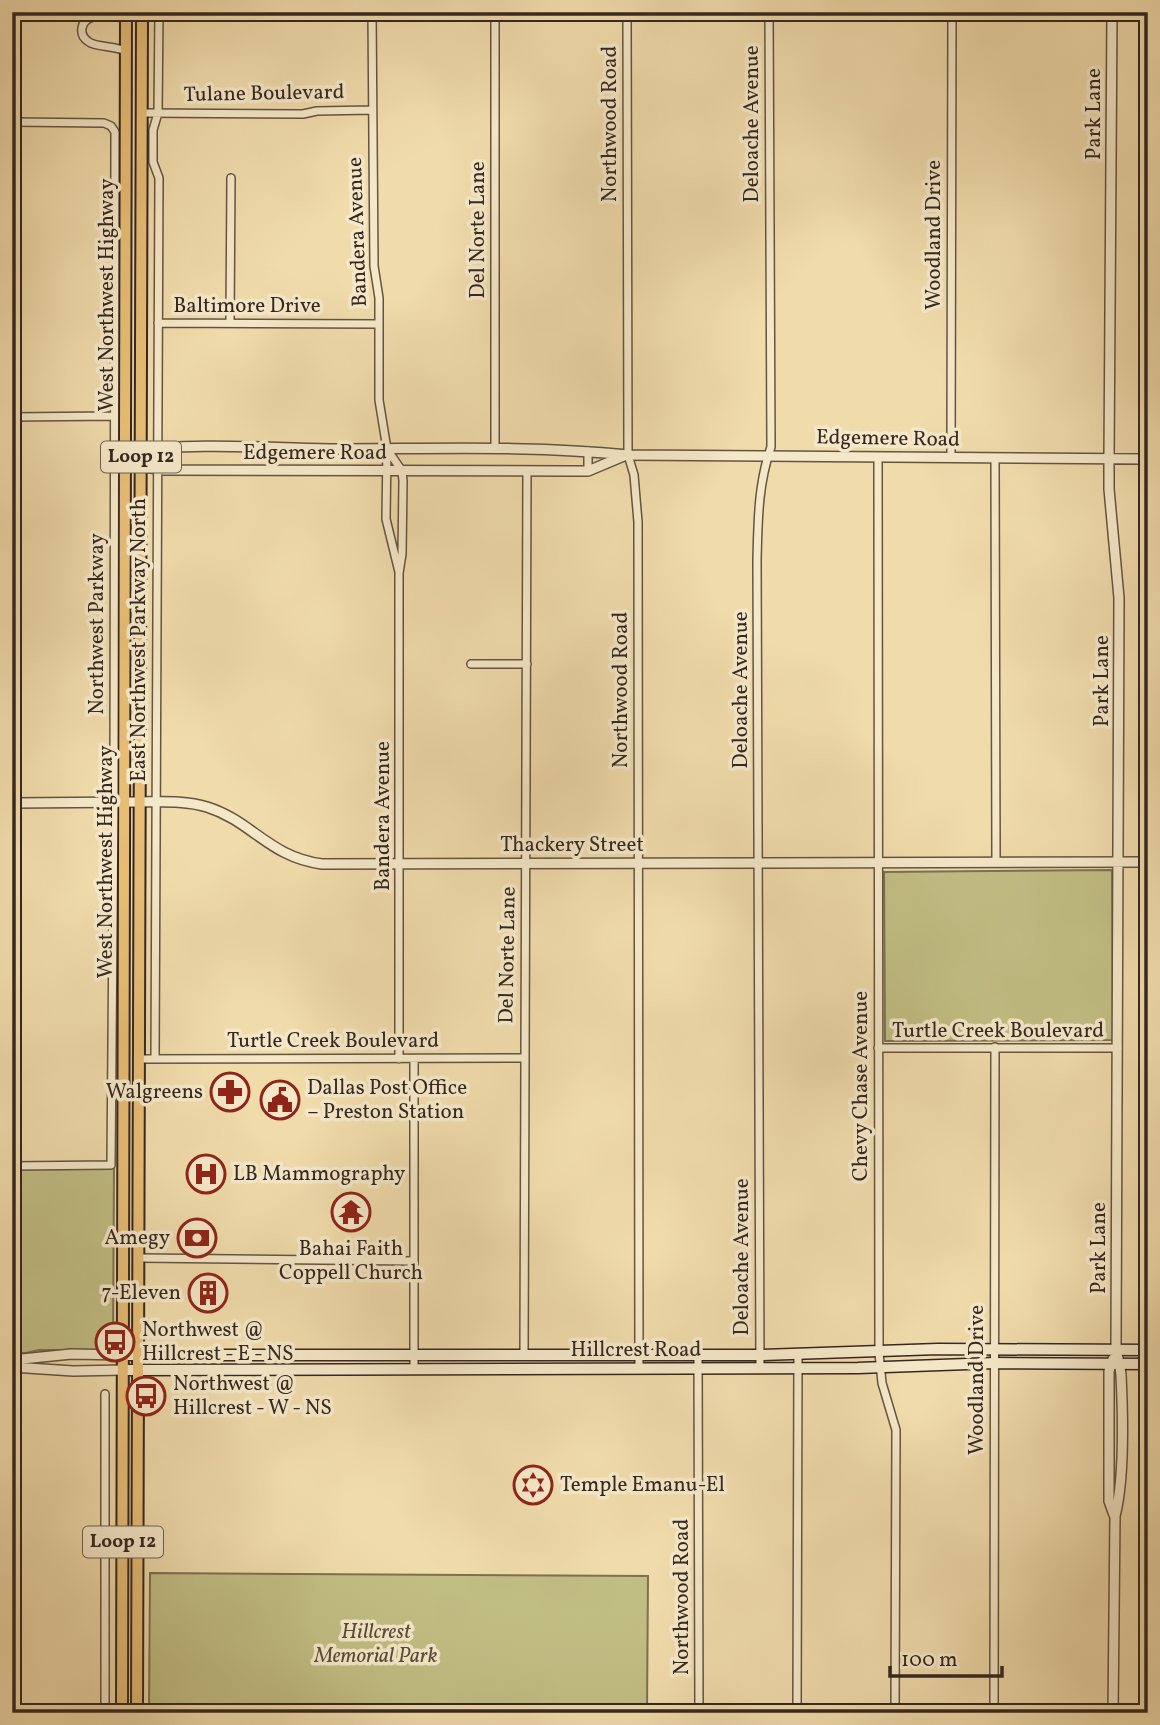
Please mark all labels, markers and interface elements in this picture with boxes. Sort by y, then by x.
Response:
street label: Deloache Avenue [738,45,767,203]
street label: Northwood Road [596,46,625,202]
street label: Park Lane [1080,68,1109,160]
street label: Tulane Boulevard [183,78,345,110]
street label: Bandera Avenue [341,156,375,307]
street label: Woodland Drive [920,160,949,310]
street label: Del Norte Lane [464,161,493,299]
street label: West Northwest Highway [93,178,122,412]
street label: Baltimore Drive [173,292,321,321]
street label: Edgemere Road [816,423,960,455]
street label: Edgemere Road [243,439,387,468]
road number: Loop 12 [101,442,181,472]
street label: East Northwest Parkway North [125,498,154,782]
street label: Northwest Parkway [83,533,112,715]
street label: Deloache Avenue [727,611,756,769]
street label: Northwood Road [607,612,636,768]
street label: Park Lane [1088,635,1117,727]
street label: Bandera Avenue [369,741,398,891]
street label: West Northwest Highway [92,745,121,979]
street label: Thackery Street [500,831,644,860]
street label: Del Norte Lane [492,886,524,1024]
street label: Chevy Chase Avenue [847,991,876,1181]
street label: Turtle Creek Boulevard [892,1017,1104,1046]
street label: Turtle Creek Boulevard [227,1027,439,1056]
pharmacy icon: Walgreens [209,1071,251,1113]
place label: Dallas Post Office – Preston Station [307,1074,467,1127]
place label: Walgreens [106,1078,203,1107]
public building icon: Dallas Post Office – Preston Station [259,1079,301,1121]
hospital icon: LB Mammography [185,1153,227,1195]
place label: LB Mammography [233,1160,406,1189]
street label: Deloache Avenue [728,1178,757,1336]
temple icon: Bahai Faith Coppell Church [330,1191,372,1233]
street label: Park Lane [1085,1202,1114,1294]
bank icon: Amegy [176,1217,218,1259]
place label: Amegy [105,1224,171,1253]
place label: Bahai Faith Coppell Church [279,1235,423,1288]
building icon: 7-Eleven [187,1272,229,1314]
place label: 7-Eleven [101,1279,181,1308]
street label: Woodland Drive [963,1305,992,1455]
place label: Northwest @ Hillcrest - E - NS [142,1316,294,1369]
bus stop icon: Northwest @ Hillcrest - E - NS [94,1321,136,1363]
street label: Hillcrest Road [571,1336,701,1365]
place label: Northwest @ Hillcrest - W - NS [173,1370,332,1423]
bus stop icon: Northwest @ Hillcrest - W - NS [125,1375,167,1417]
synagogue icon: Temple Emanu-El [512,1464,554,1506]
place label: Temple Emanu-El [560,1471,725,1500]
street label: Northwood Road [668,1519,697,1675]
road number: Loop 12 [83,1526,163,1558]
park label: Hillcrest Memorial Park [314,1618,438,1671]
scale bar [890,1634,1002,1678]
text: 100 m [901,1646,958,1675]

